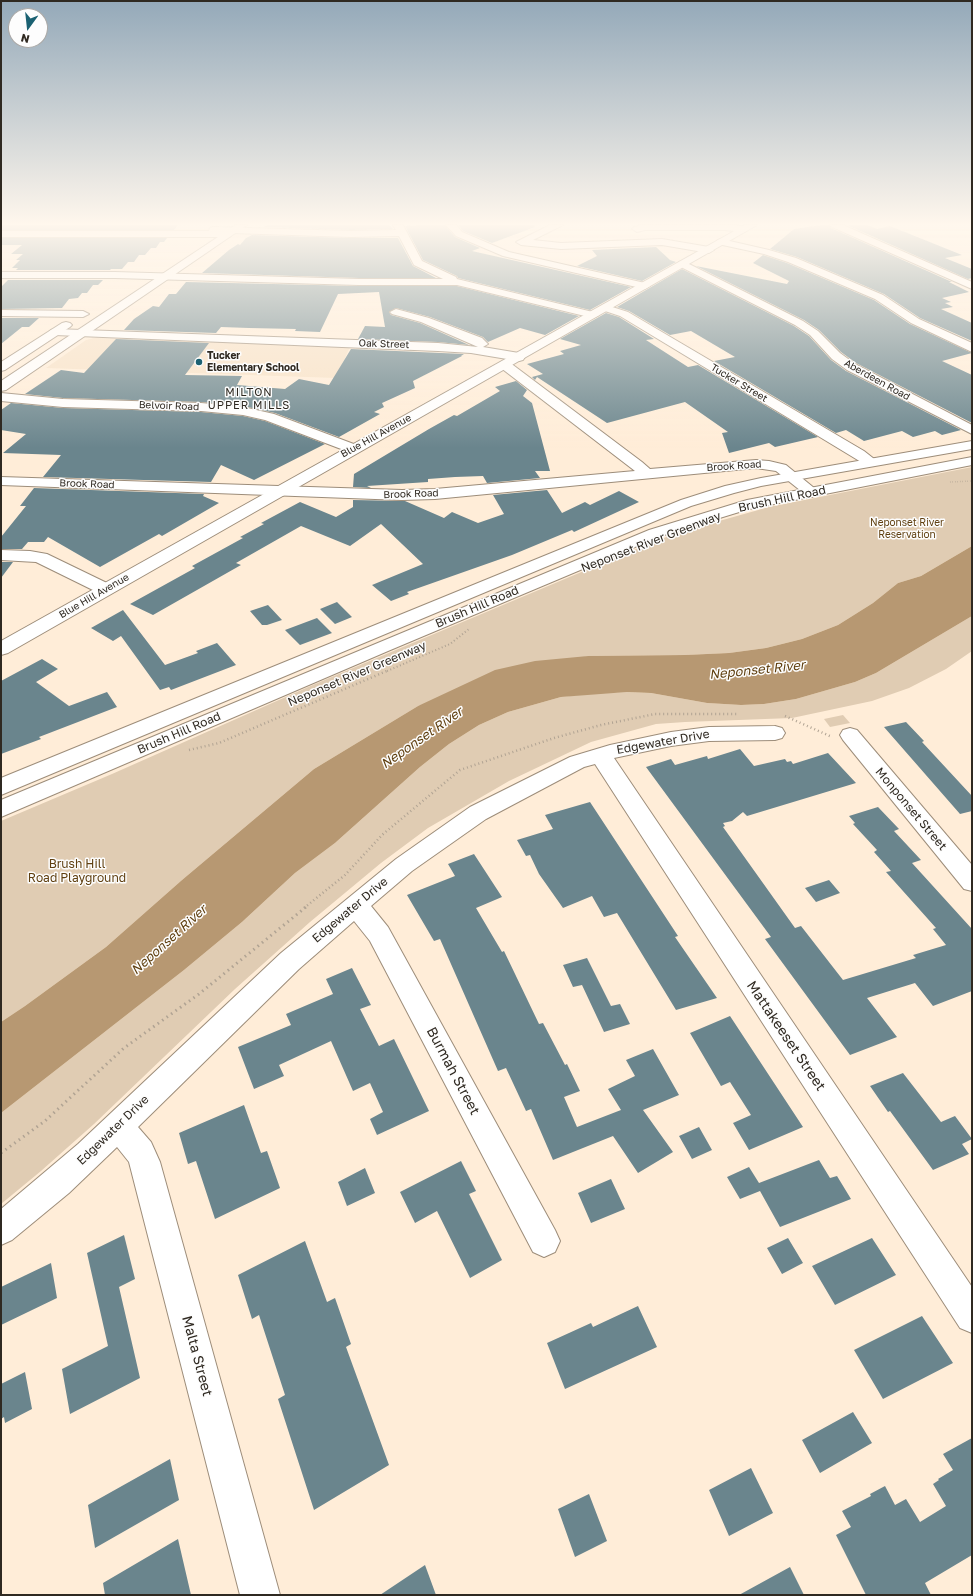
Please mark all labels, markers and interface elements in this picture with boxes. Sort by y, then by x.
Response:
north arrow [8,8,48,48]
text: N [19,32,31,46]
street label: Oak Street [358,337,410,351]
place label: Tucker Elementary School [207,350,299,374]
marker: Tucker Elementary School [194,357,204,367]
street label: Aberdeen Road [842,357,912,403]
street label: Tucker Street [708,361,770,405]
district label: MILTON UPPER MILLS [208,386,290,412]
street label: Belvoir Road [139,399,199,413]
street label: Blue Hill Avenue [339,412,413,460]
street label: Brook Road [706,458,762,474]
street label: Brook Road [59,477,115,491]
street label: Brush Hill Road [737,483,827,515]
street label: Brook Road [383,487,439,501]
street label: Neponset River Greenway [579,509,723,575]
park label: Neponset River Reservation [870,517,944,540]
street label: Blue Hill Avenue [57,571,131,621]
street label: Brush Hill Road [433,583,521,631]
street label: Neponset River Greenway [286,638,428,710]
water label: Neponset River [708,657,806,683]
water label: Neponset River [378,704,466,772]
street label: Brush Hill Road [135,709,223,757]
street label: Edgewater Drive [615,727,711,757]
street label: Monponset Street [872,765,950,853]
park label: Brush Hill Road Playground [28,857,126,885]
street label: Edgewater Drive [309,874,391,946]
water label: Neponset River [128,902,210,978]
street label: Mattakeeset Street [743,978,829,1094]
street label: Burmah Street [423,1024,483,1118]
street label: Edgewater Drive [74,1092,152,1168]
street label: Malta Street [178,1314,216,1398]

